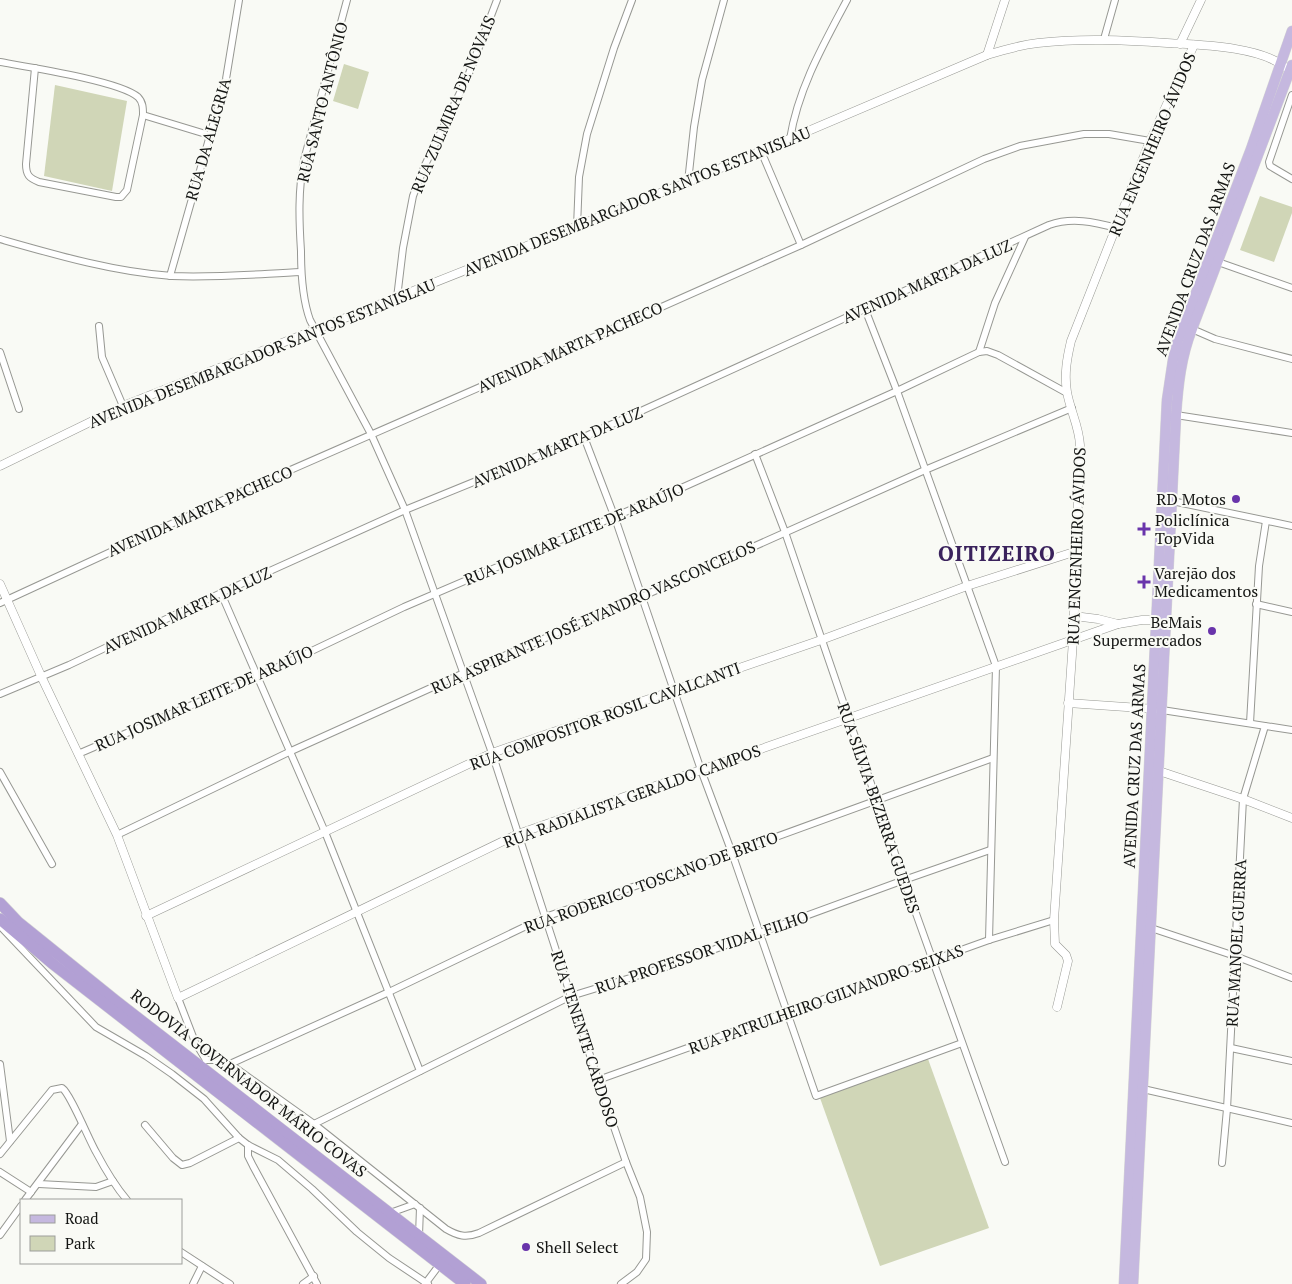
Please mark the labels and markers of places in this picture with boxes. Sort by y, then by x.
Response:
place label: RD Motos [1156,488,1226,510]
marker: RD Motos [1230,493,1242,505]
place label: Policlínica TopVida [1155,509,1229,549]
marker: Policlínica TopVida [1137,522,1151,536]
place label: Varejão dos Medicamentos [1154,562,1258,602]
marker: Varejão dos Medicamentos [1138,576,1150,588]
place label: BeMais Supermercados [1093,611,1202,651]
marker: BeMais Supermercados [1206,625,1218,637]
place label: Shell Select [536,1236,618,1258]
marker: Shell Select [520,1241,532,1253]

